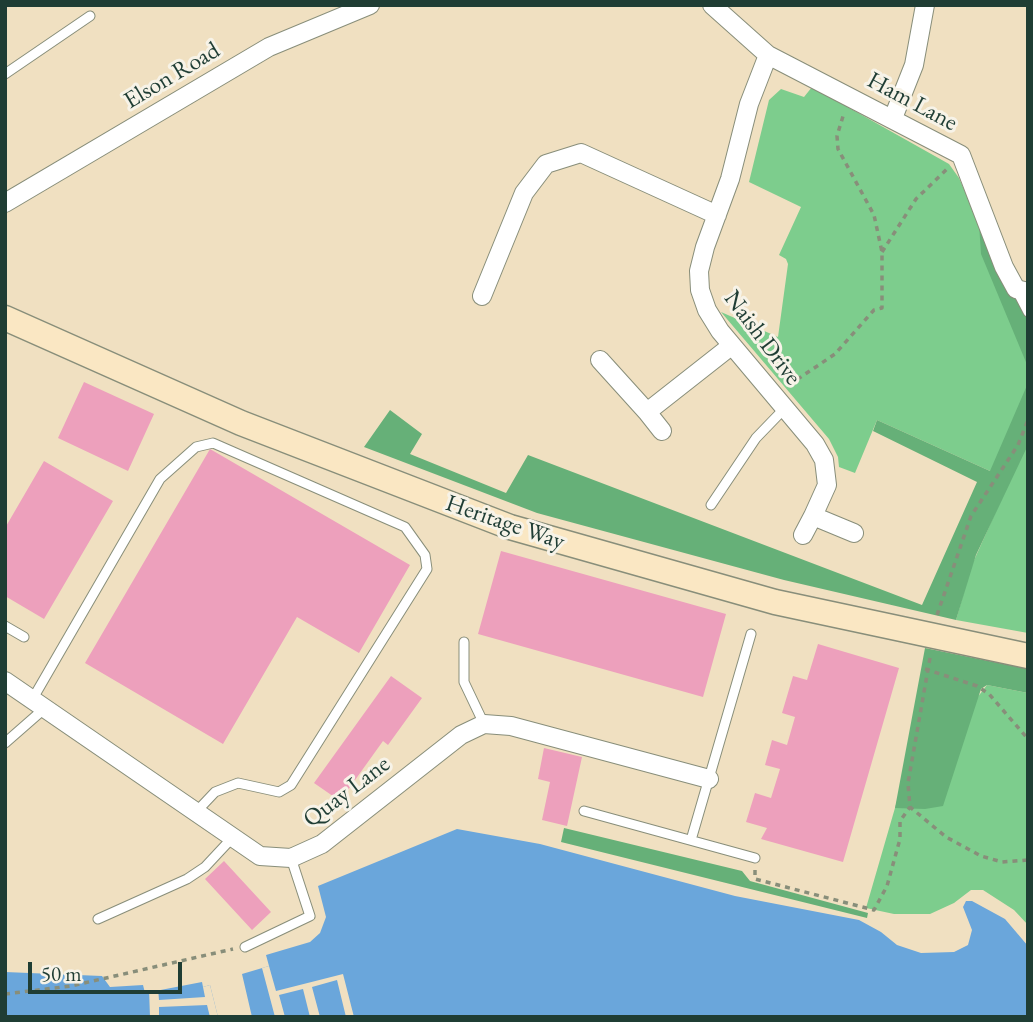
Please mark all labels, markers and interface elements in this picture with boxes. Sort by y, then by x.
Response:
street label: Elson Road [119,36,225,116]
street label: Ham Lane [862,66,962,138]
street label: Naish Drive [717,285,807,391]
street label: Heritage Way [442,489,568,557]
street label: Quay Lane [298,750,396,834]
scale bar [32,948,186,992]
text: 50 m [41,960,82,987]

